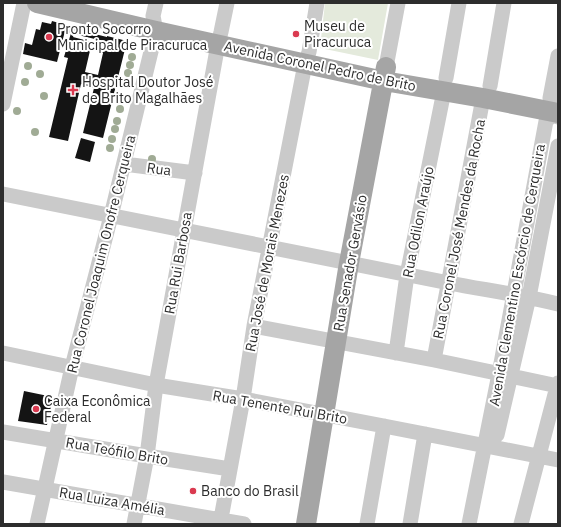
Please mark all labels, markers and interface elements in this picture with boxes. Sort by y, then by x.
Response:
place label: Museu de Piracuruca [304,17,372,51]
place label: Pronto Socorro Municipal de Piracuruca [57,20,208,54]
marker: Museu de Piracuruca [291,29,301,39]
marker: Pronto Socorro Municipal de Piracuruca [44,32,54,42]
street label: Avenida Coronel Pedro de Brito [223,37,418,95]
place label: Hospital Doutor José de Brito Magalhães [82,73,214,107]
marker: Hospital Doutor José de Brito Magalhães [67,84,79,96]
street label: Rua Coronel José Mendes da Rocha [429,117,489,340]
street label: Rua Coronel Joaquim Onofre Cerqueira [63,133,139,375]
street label: Avenida Clementino Escórcio de Cerqueira [485,142,549,408]
street label: Rua [146,158,173,180]
street label: Rua Odilon Araújo [398,165,438,279]
street label: Rua José de Morais Menezes [241,173,293,353]
street label: Rua Senador Gervásio [329,193,371,333]
street label: Rua Rui Barbosa [160,210,196,315]
street label: Rua Tenente Rui Brito [211,386,349,428]
place label: Caixa Econômica Federal [44,392,151,426]
marker: Caixa Econômica Federal [31,404,41,414]
street label: Rua Teófilo Brito [64,433,170,469]
place label: Banco do Brasil [201,482,299,500]
street label: Rua Luiza Amélia [58,483,167,519]
marker: Banco do Brasil [188,486,198,496]

